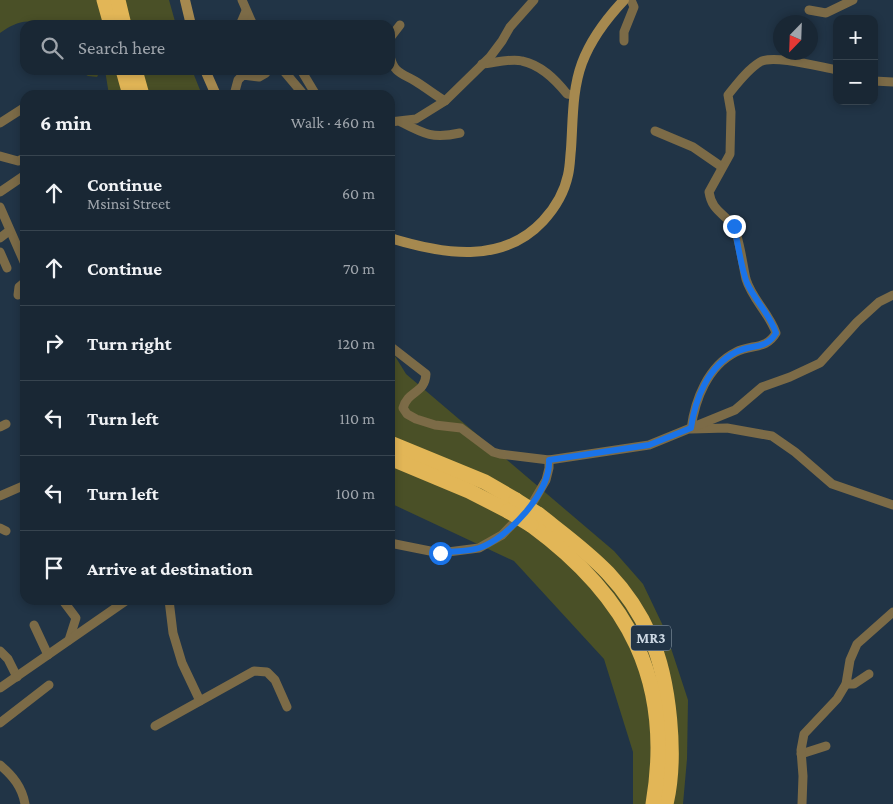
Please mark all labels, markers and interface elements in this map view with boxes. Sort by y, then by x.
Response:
north arrow [773,15,818,60]
map controls [833,15,878,105]
button: + [833,15,878,60]
search box [20,20,395,75]
icon: search [38,34,66,62]
text: Search here [78,37,165,58]
button: − [833,60,878,105]
text: 6 min [40,111,91,135]
text: Walk · 460 m [291,114,375,131]
text: Continue [87,174,162,195]
icon: ahead [40,179,68,207]
text: 60 m [342,185,375,202]
text: Msinsi Street [87,195,170,212]
route end [723,215,746,238]
icon: ahead [40,254,68,282]
text: Continue [87,258,162,279]
text: 70 m [343,260,375,277]
icon: right [40,329,68,357]
text: Turn right [87,333,172,354]
text: 120 m [337,335,375,352]
icon: left [40,404,68,432]
text: Turn left [87,408,159,429]
text: 110 m [339,410,375,427]
icon: left [40,479,68,507]
text: Turn left [87,483,159,504]
text: 100 m [336,485,375,502]
route start [429,542,452,565]
icon: arrive [40,554,68,582]
text: Arrive at destination [87,558,253,579]
road number: MR3 [631,626,671,650]

